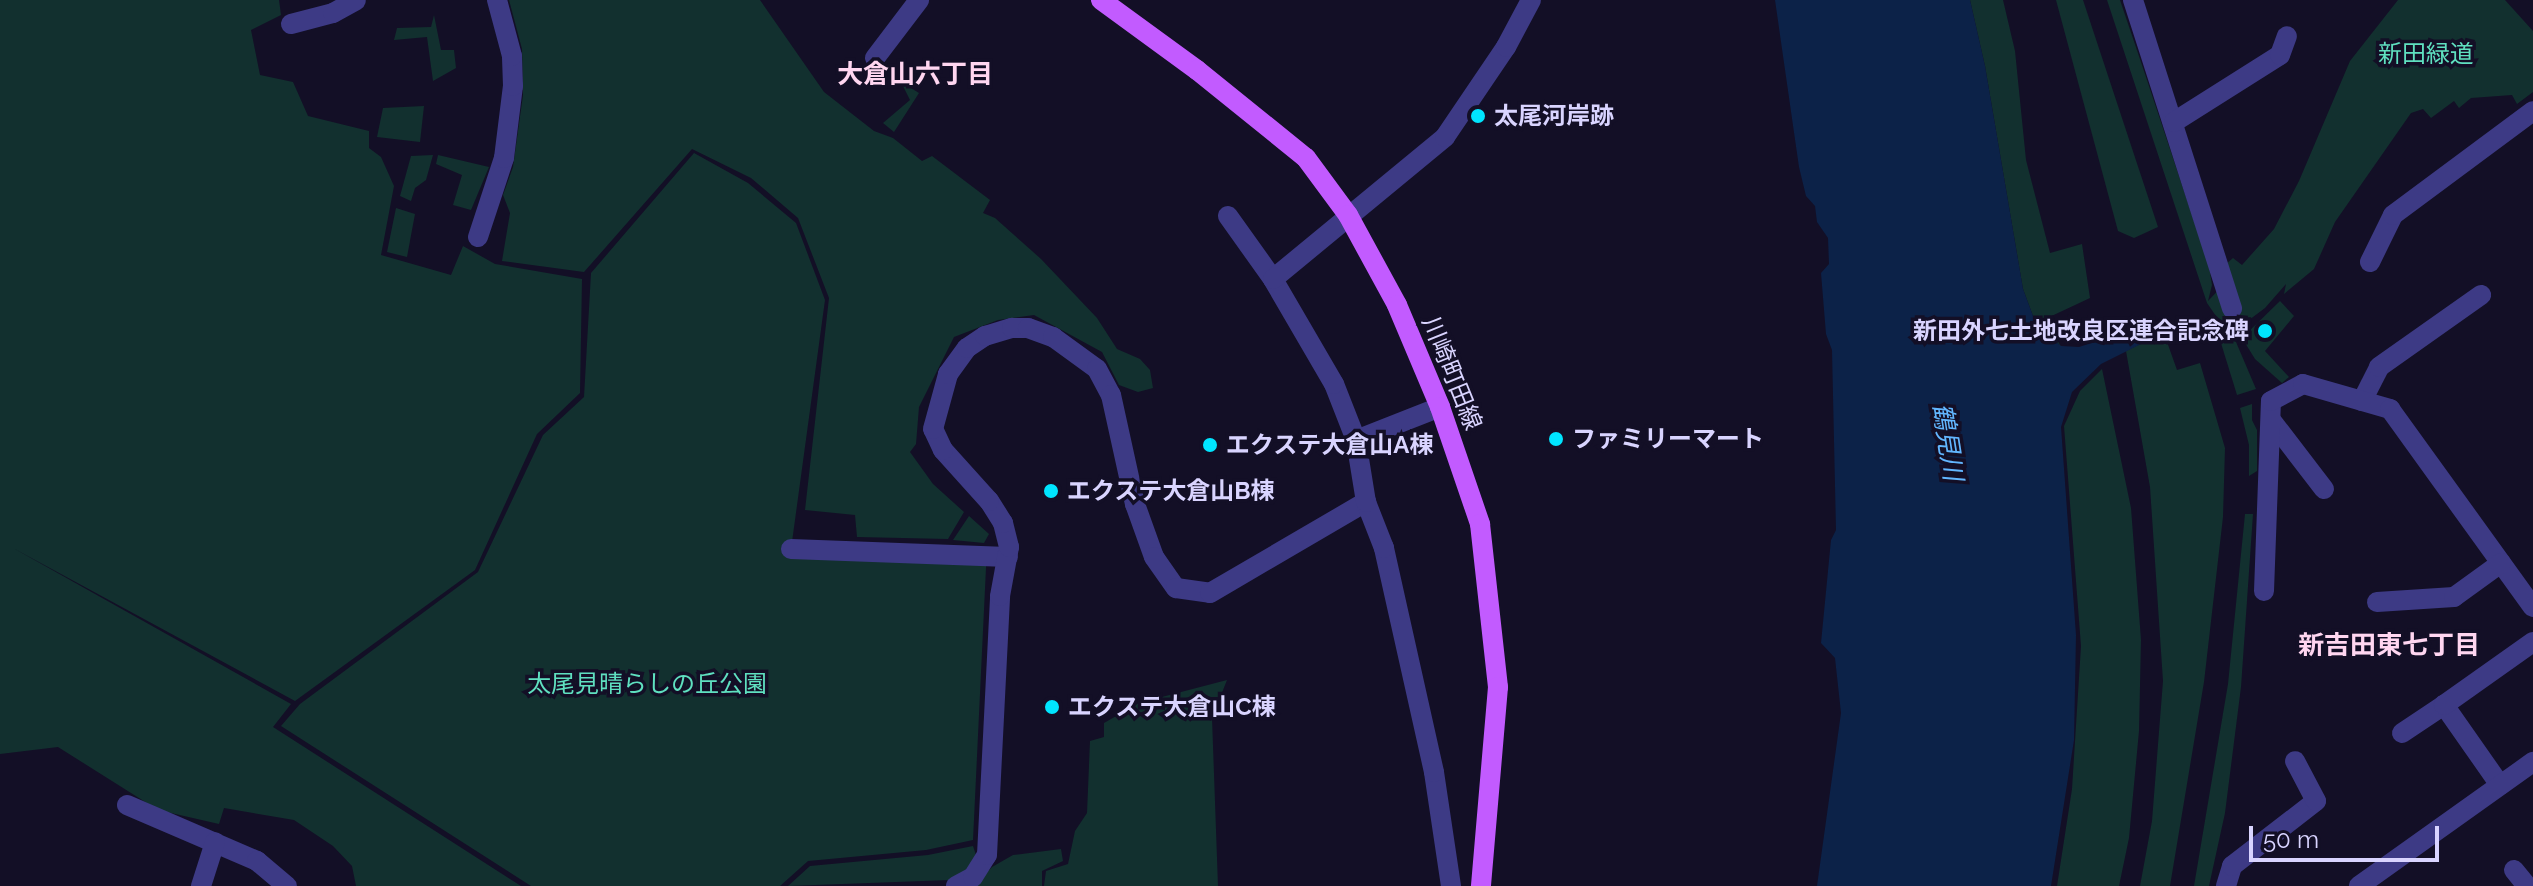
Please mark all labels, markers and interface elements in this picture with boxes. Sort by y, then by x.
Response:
park label: 新田緑道 [2378,40,2474,68]
district label: 大倉山六丁目 [837,59,993,91]
place label: 太尾河岸跡 [1494,102,1614,130]
marker: 太尾河岸跡 [1469,107,1487,125]
street label: 川崎町田線 [1416,312,1488,434]
place label: 新田外七土地改良区連合記念碑 [1913,317,2249,345]
marker: 新田外七土地改良区連合記念碑 [2256,322,2274,340]
water label: 鶴見川 [1925,401,1969,483]
place label: ファミリーマート [1572,425,1764,453]
marker: ファミリーマート [1547,430,1565,448]
place label: エクステ大倉山A棟 [1226,431,1434,459]
marker: エクステ大倉山A棟 [1201,436,1219,454]
place label: エクステ大倉山B棟 [1067,477,1275,505]
marker: エクステ大倉山B棟 [1042,482,1060,500]
district label: 新吉田東七丁目 [2298,630,2480,662]
park label: 太尾見晴らしの丘公園 [527,670,767,698]
place label: エクステ大倉山C棟 [1068,693,1276,721]
marker: エクステ大倉山C棟 [1043,698,1061,716]
scale bar [2253,810,2443,860]
text: 50 m [2263,825,2319,854]

